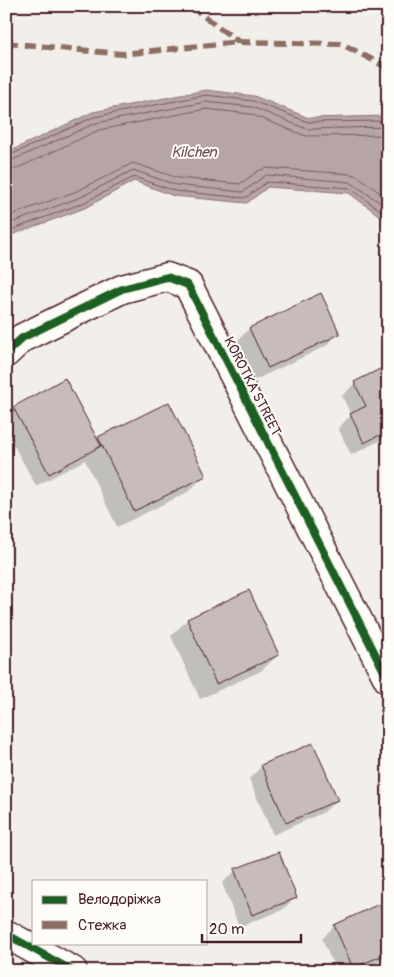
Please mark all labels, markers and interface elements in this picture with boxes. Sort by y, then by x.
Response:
water label: Kilchen [171,143,218,162]
street label: KOROTKA STREET [220,334,285,439]
legend [32,880,208,944]
text: Велодоріжка [78,890,161,909]
scale bar [202,912,300,944]
text: Стежка [78,916,127,935]
text: 20 m [209,920,244,939]

